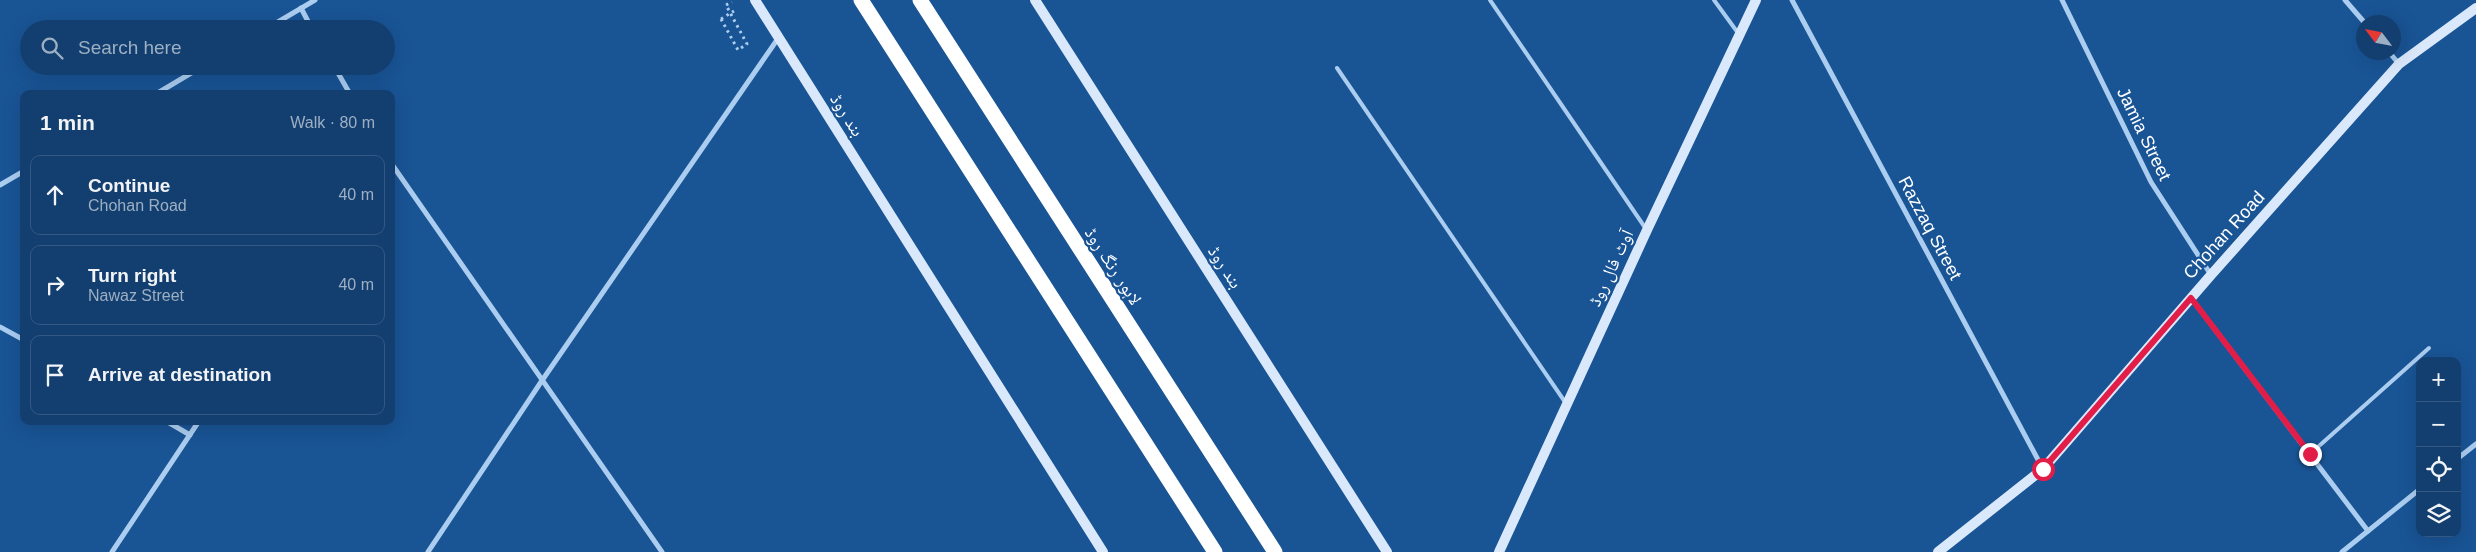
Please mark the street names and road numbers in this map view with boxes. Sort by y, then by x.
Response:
street label: Jamia Street [2113,84,2175,184]
street label: بند روڈ [826,90,868,140]
street label: Razzaq Street [1894,173,1966,283]
street label: Chohan Road [2179,187,2269,283]
street label: لاہور رنگ روڈ [1081,224,1145,308]
street label: آوٹ فال روڈ [1585,226,1639,310]
street label: بند روڈ [1203,242,1246,292]

